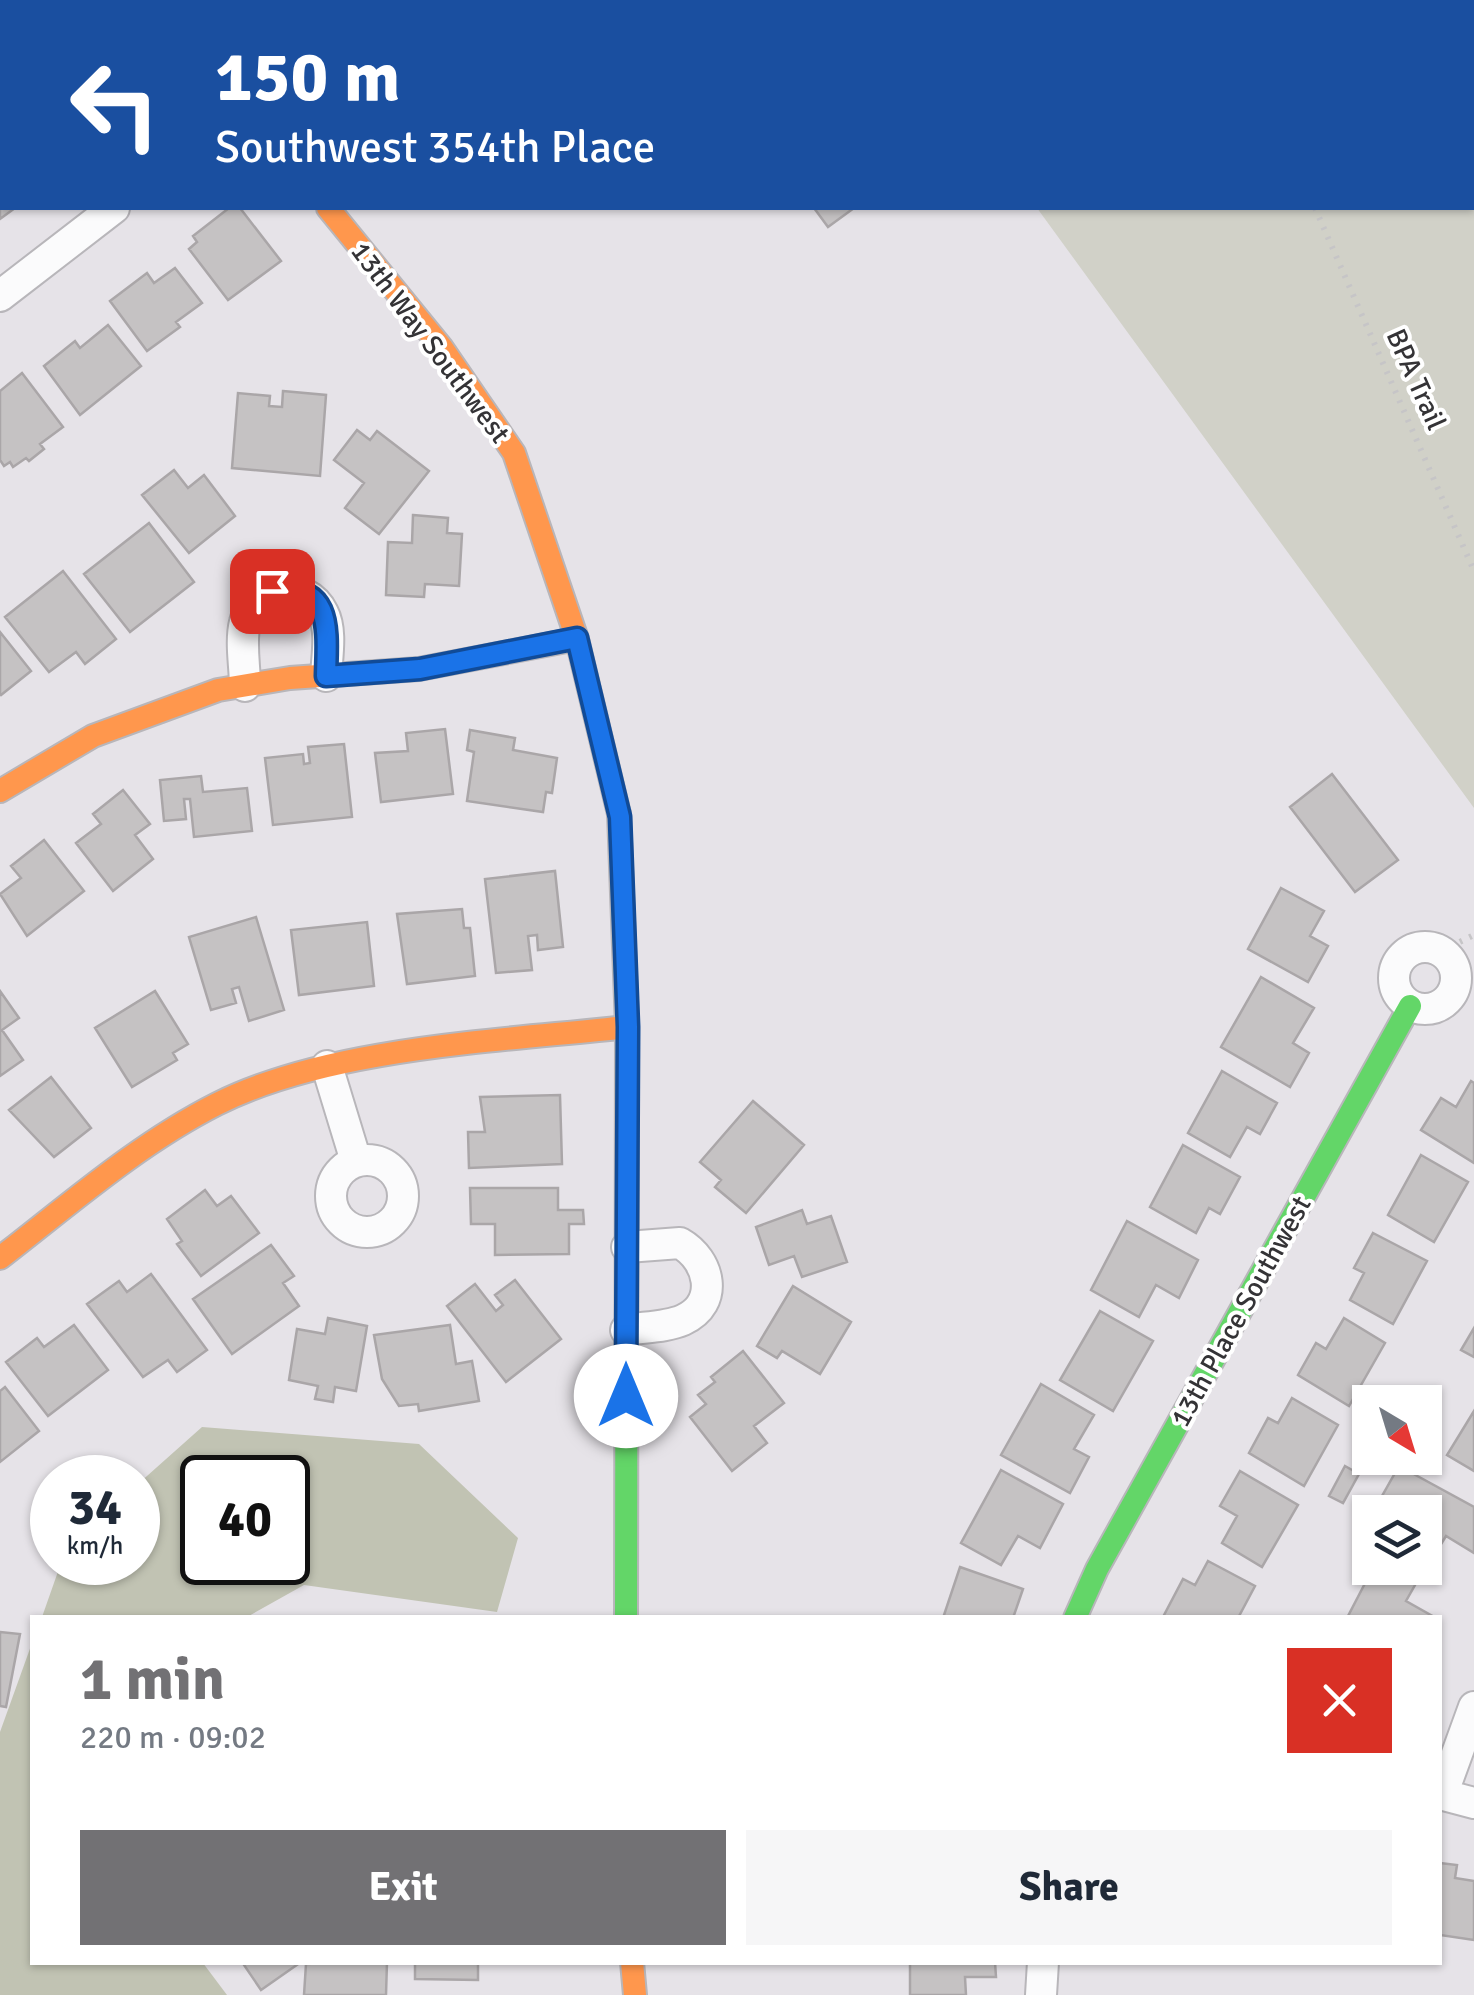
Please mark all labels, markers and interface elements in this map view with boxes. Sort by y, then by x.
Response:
text: 150 m [215,34,400,120]
icon: left [50,40,180,170]
text: Southwest 354th Place [215,120,655,175]
street label: 13th Way Southwest [343,235,517,450]
street label: BPA Trail [1379,324,1453,435]
pin [230,549,315,634]
icon: arrive [245,564,300,619]
street label: 13th Place Southwest [1163,1190,1319,1433]
position arrow [574,1344,678,1448]
north arrow [1352,1385,1442,1475]
map controls [1352,1385,1442,1585]
speed limit sign: 40 [180,1455,310,1585]
text: 34 [68,1477,122,1539]
button: layers [1352,1495,1442,1585]
text: km/h [67,1530,123,1561]
text: 1 min [80,1643,225,1717]
button: close [1287,1648,1392,1753]
text: 220 m · 09:02 [80,1718,266,1757]
button: Exit [80,1830,726,1945]
button: Share [746,1830,1392,1945]

